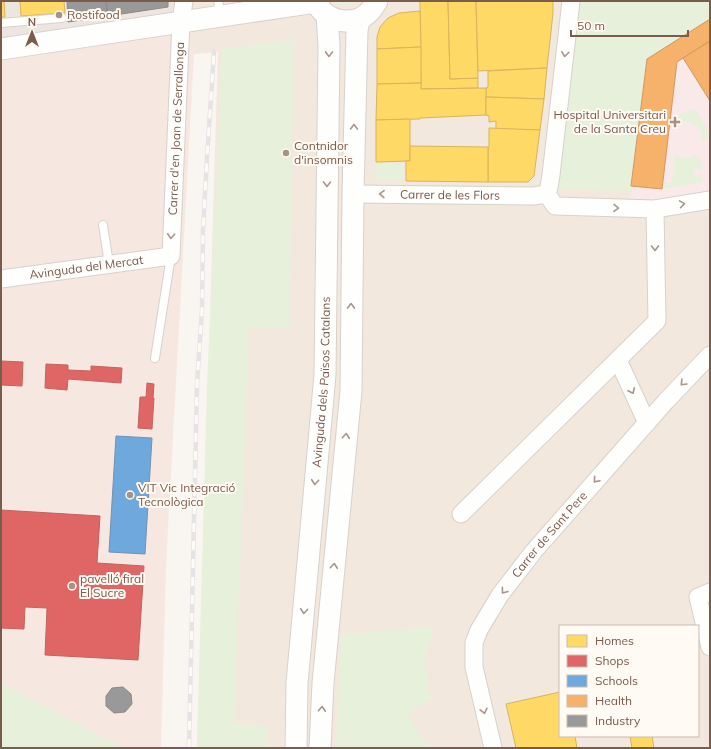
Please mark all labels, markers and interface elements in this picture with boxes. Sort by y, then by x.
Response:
place label: Rostifood [67,7,120,22]
marker: Rostifood [54,10,64,20]
north arrow [12,12,52,52]
scale bar [571,12,688,38]
text: N [28,15,36,29]
text: 50 m [577,18,605,33]
street label: Carrer d'en Joan de Serrallonga [165,42,187,216]
one-way arrow [324,51,333,57]
one-way arrow [561,51,570,57]
place label: Hospital Universitari de la Santa Creu [553,107,666,136]
marker: Hospital Universitari de la Santa Creu [669,116,681,128]
one-way arrow [350,124,359,130]
place label: Contnidor d'insomnis [294,138,353,167]
marker: Contnidor d'insomnis [281,148,291,158]
one-way arrow [323,181,331,187]
street label: Carrer de les Flors [400,187,500,203]
one-way arrow [379,190,385,199]
one-way arrow [679,201,685,209]
one-way arrow [613,204,619,212]
one-way arrow [167,233,176,239]
one-way arrow [651,245,660,251]
street label: Avinguda del Mercat [28,252,144,282]
street label: Avinguda dels Països Catalans [309,296,333,468]
one-way arrow [347,303,356,309]
one-way arrow [680,378,688,386]
one-way arrow [627,387,635,394]
one-way arrow [342,433,351,439]
one-way arrow [594,475,601,483]
one-way arrow [311,479,320,485]
place label: VIT Vic Integració Tecnològica [138,480,236,509]
street label: Carrer de Sant Pere [508,488,590,581]
marker: VIT Vic Integració Tecnològica [125,490,135,500]
one-way arrow [329,563,338,569]
place label: pavelló firal El Sucre [80,571,144,600]
marker: pavelló firal El Sucre [67,581,77,591]
one-way arrow [502,586,509,593]
one-way arrow [299,608,308,614]
legend [559,625,699,737]
text: Homes [595,633,634,648]
text: Shops [595,653,630,668]
text: Schools [595,673,638,688]
text: Health [595,693,632,708]
one-way arrow [317,706,326,712]
one-way arrow [480,708,488,714]
text: Industry [595,713,641,728]

